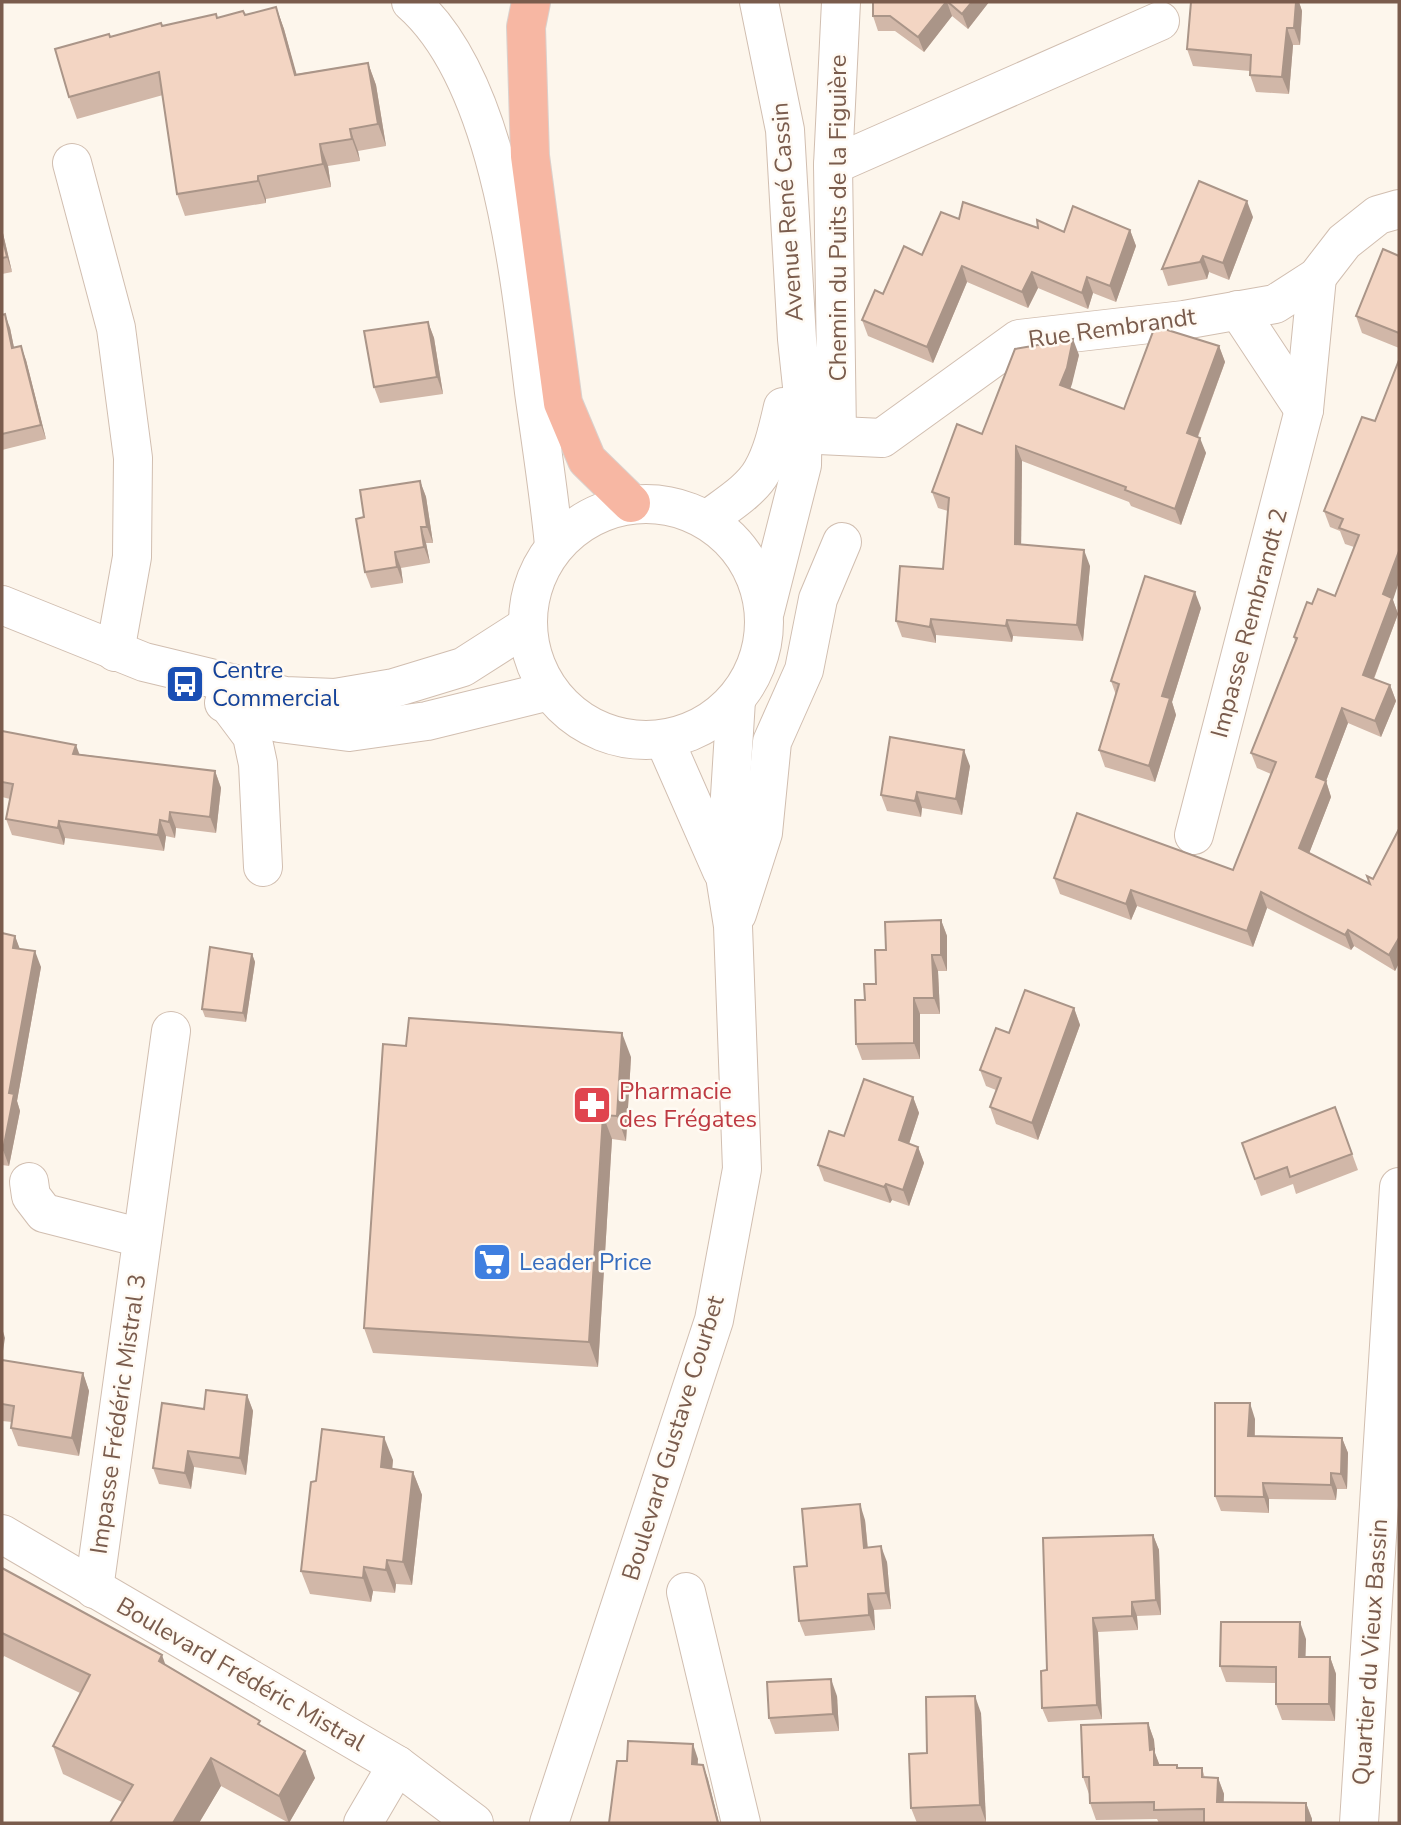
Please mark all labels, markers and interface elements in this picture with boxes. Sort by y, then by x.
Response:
street label: Chemin du Puits de la Figuière [822,55,854,381]
street label: Avenue René Cassin [763,101,811,323]
street label: Rue Rembrandt [1026,300,1198,356]
street label: Impasse Rembrandt 2 [1203,505,1295,741]
place label: Centre Commercial [212,654,339,714]
bus stop icon: Centre Commercial [164,663,206,705]
place label: Pharmacie des Frégates [619,1075,757,1135]
pharmacy icon: Pharmacie des Frégates [571,1084,613,1126]
supermarket icon: Leader Price [471,1241,513,1283]
place label: Leader Price [519,1246,652,1278]
street label: Impasse Frédéric Mistral 3 [82,1272,154,1556]
street label: Boulevard Gustave Courbet [614,1291,732,1584]
street label: Quartier du Vieux Bassin [1345,1518,1395,1786]
street label: Boulevard Frédéric Mistral [111,1589,371,1759]

